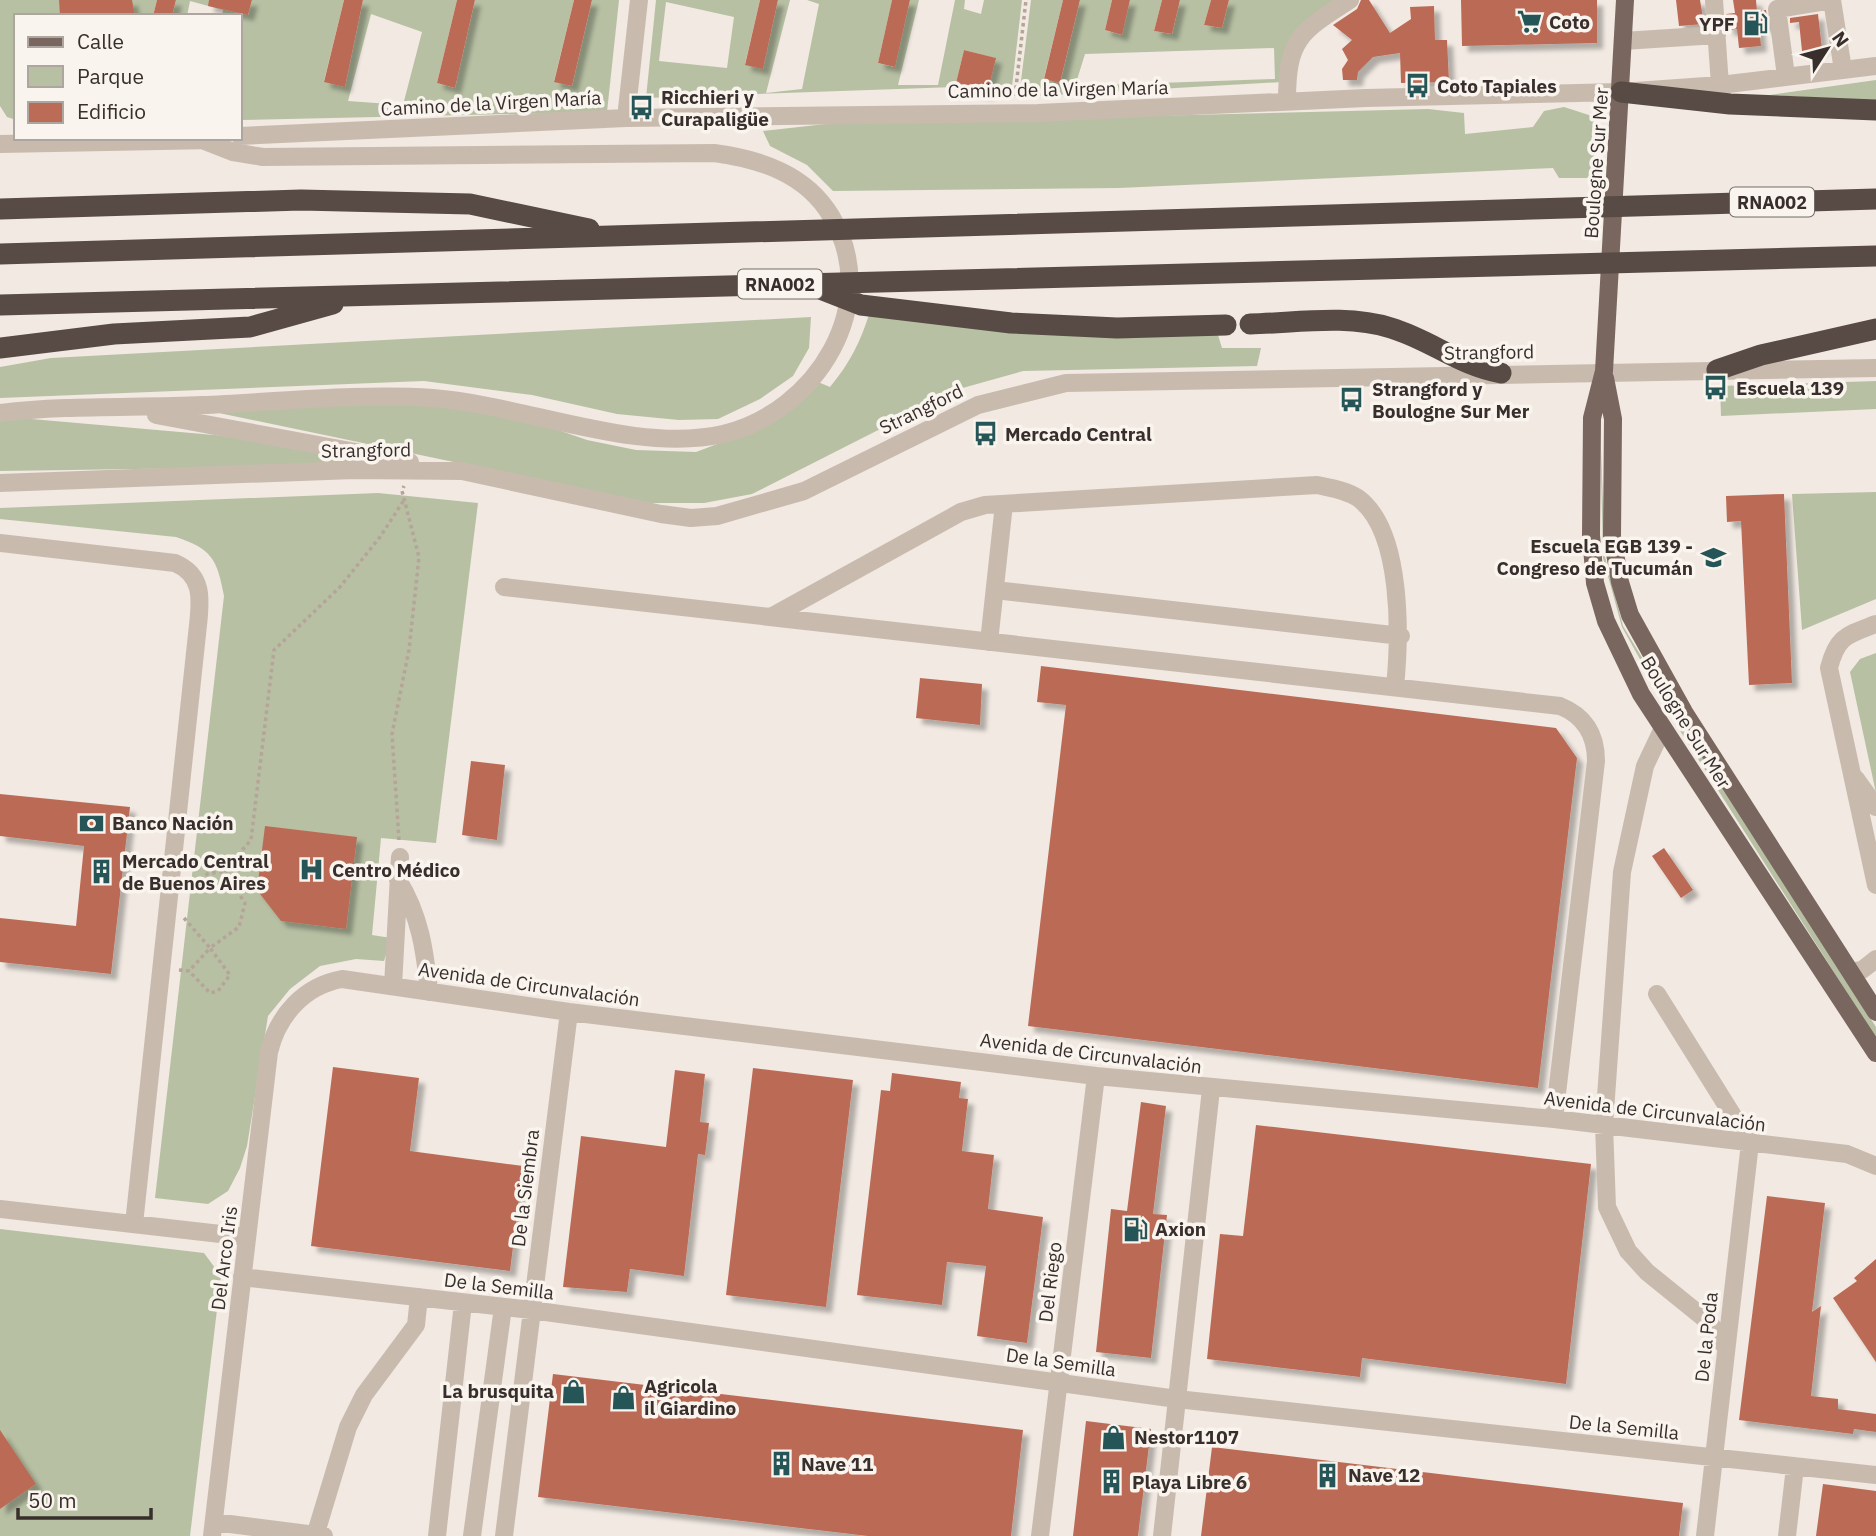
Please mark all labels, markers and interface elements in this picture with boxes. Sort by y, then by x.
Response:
supermarket icon: Coto [1515,8,1543,36]
place label: Coto [1549,10,1590,34]
fuel station icon: YPF [1741,10,1769,38]
place label: YPF [1699,12,1735,36]
legend [14,14,242,140]
north arrow [1792,14,1862,84]
text: N [1827,26,1855,52]
text: Calle [77,27,124,55]
text: Parque [77,62,144,90]
bus stop icon: Coto Tapiales [1403,72,1431,100]
place label: Coto Tapiales [1437,74,1557,98]
street label: Camino de la Virgen María [947,75,1169,103]
street label: Camino de la Virgen María [380,85,602,121]
place label: Ricchieri y Curapaligüe [661,85,769,131]
street label: Boulogne Sur Mer [1579,87,1613,239]
bus stop icon: Ricchieri y Curapaligüe [627,94,655,122]
text: Edificio [77,97,146,125]
road number: RNA002 [1730,188,1814,216]
road number: RNA002 [738,270,822,298]
street label: Strangford [1444,339,1534,365]
bus stop icon: Escuela 139 [1702,374,1730,402]
place label: Escuela 139 [1736,376,1844,400]
place label: Strangford y Boulogne Sur Mer [1372,377,1530,423]
street label: Strangford [875,378,967,440]
bus stop icon: Strangford y Boulogne Sur Mer [1338,386,1366,414]
bus stop icon: Mercado Central [971,420,999,448]
place label: Mercado Central [1005,422,1152,446]
street label: Strangford [321,437,411,463]
place label: Escuela EGB 139 - Congreso de Tucumán [1497,534,1693,580]
school or university icon: Escuela EGB 139 - Congreso de Tucumán [1699,543,1727,571]
street label: Boulogne Sur Mer [1636,651,1736,793]
bank icon: Banco Nación [78,809,106,837]
place label: Banco Nación [112,811,234,835]
place label: Mercado Central de Buenos Aires [122,849,269,895]
hospital icon: Centro Médico [298,856,326,884]
building icon: Mercado Central de Buenos Aires [88,858,116,886]
place label: Centro Médico [332,858,460,882]
street label: Avenida de Circunvalación [417,957,641,1011]
street label: Avenida de Circunvalación [979,1027,1203,1079]
street label: Avenida de Circunvalación [1543,1085,1767,1137]
street label: De la Siembra [506,1128,544,1248]
street label: Del Arco Iris [206,1204,242,1312]
fuel station icon: Axion [1121,1215,1149,1243]
place label: Axion [1155,1217,1206,1241]
street label: Del Riego [1033,1240,1067,1324]
street label: De la Semilla [443,1267,555,1305]
street label: De la Poda [1689,1291,1723,1383]
street label: De la Semilla [1005,1342,1117,1382]
place label: Agricola il Giardino [644,1374,736,1420]
shop icon: La brusquita [560,1377,588,1405]
place label: La brusquita [442,1379,554,1403]
shop icon: Agricola il Giardino [610,1383,638,1411]
street label: De la Semilla [1568,1409,1680,1445]
shop icon: Nestor1107 [1100,1423,1128,1451]
place label: Nestor1107 [1134,1425,1239,1449]
building icon: Nave 11 [767,1450,795,1478]
place label: Nave 11 [801,1452,874,1476]
building icon: Nave 12 [1314,1461,1342,1489]
place label: Nave 12 [1348,1463,1420,1487]
building icon: Playa Libre 6 [1098,1468,1126,1496]
place label: Playa Libre 6 [1132,1470,1247,1494]
scale bar [18,1476,150,1520]
text: 50 m [28,1486,77,1514]

